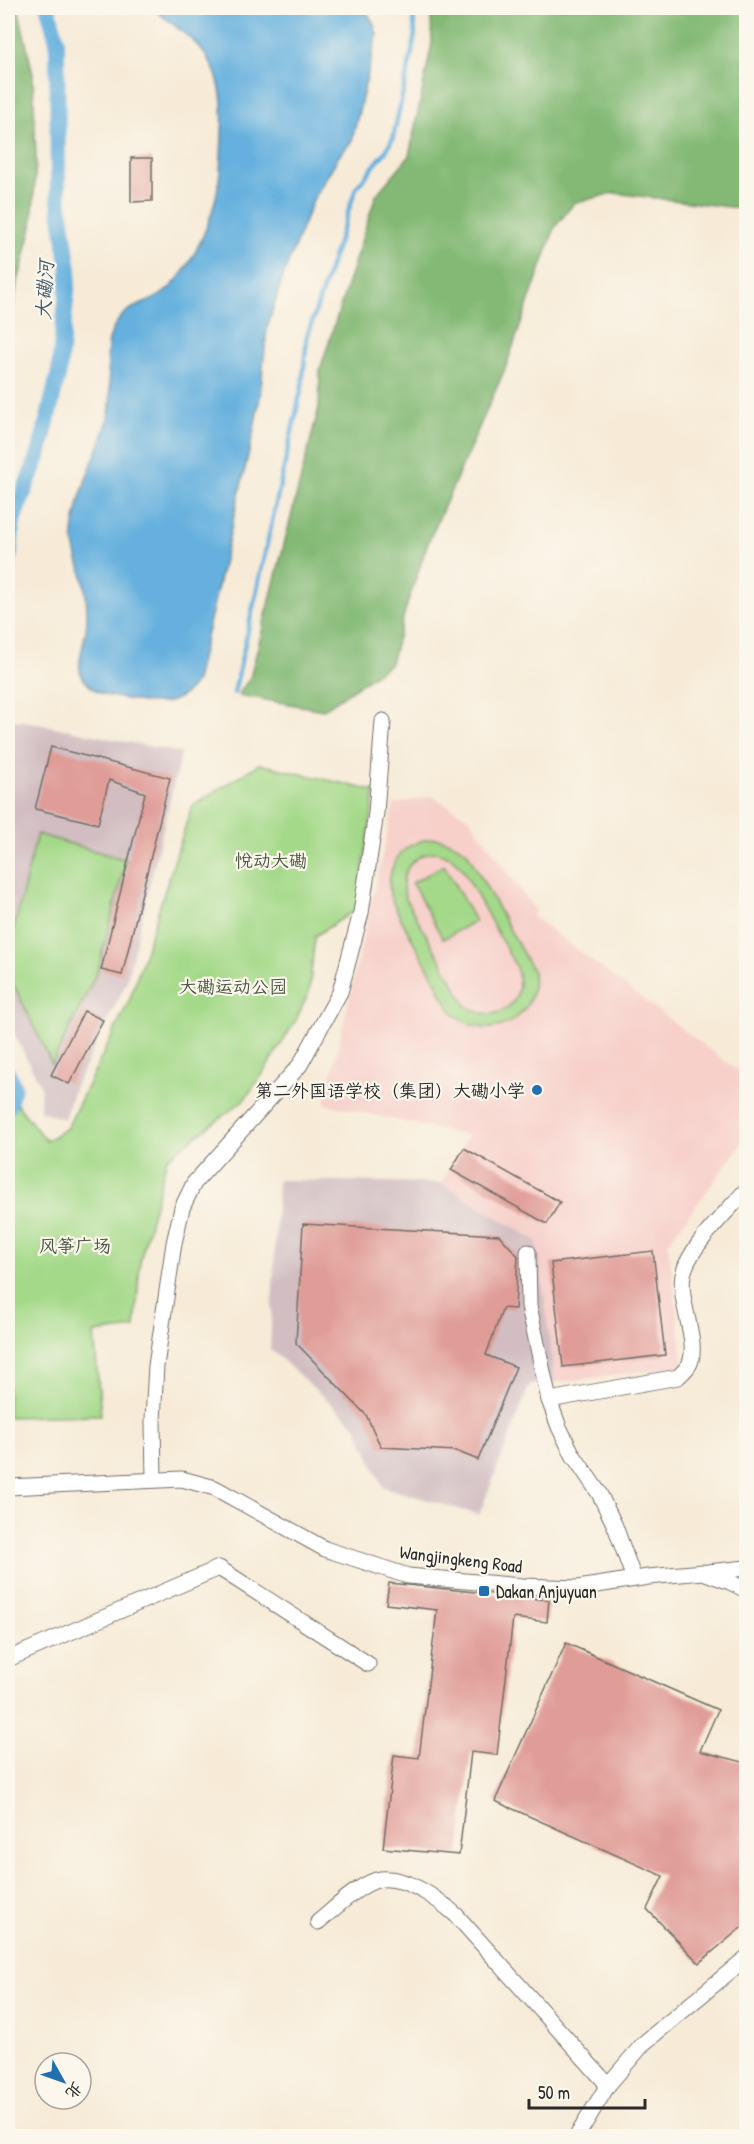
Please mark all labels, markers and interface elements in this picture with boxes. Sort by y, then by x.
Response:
water label: 大磡河 [29,256,59,321]
park label: 悦动大磡 [235,848,307,873]
park label: 大磡运动公园 [179,974,287,999]
place label: 第二外国语学校（集团）大磡小学 [255,1078,525,1103]
marker: 第二外国语学校（集团）大磡小学 [530,1083,544,1097]
park label: 风筝广场 [39,1233,111,1258]
street label: Wangjingkeng Road [398,1539,524,1579]
place label: Dakan Anjuyuan [496,1579,597,1604]
marker: Dakan Anjuyuan [477,1584,491,1598]
north arrow [33,2051,93,2111]
scale bar [529,2072,644,2110]
text: 北 [61,2077,88,2104]
text: 50 m [538,2080,570,2105]

